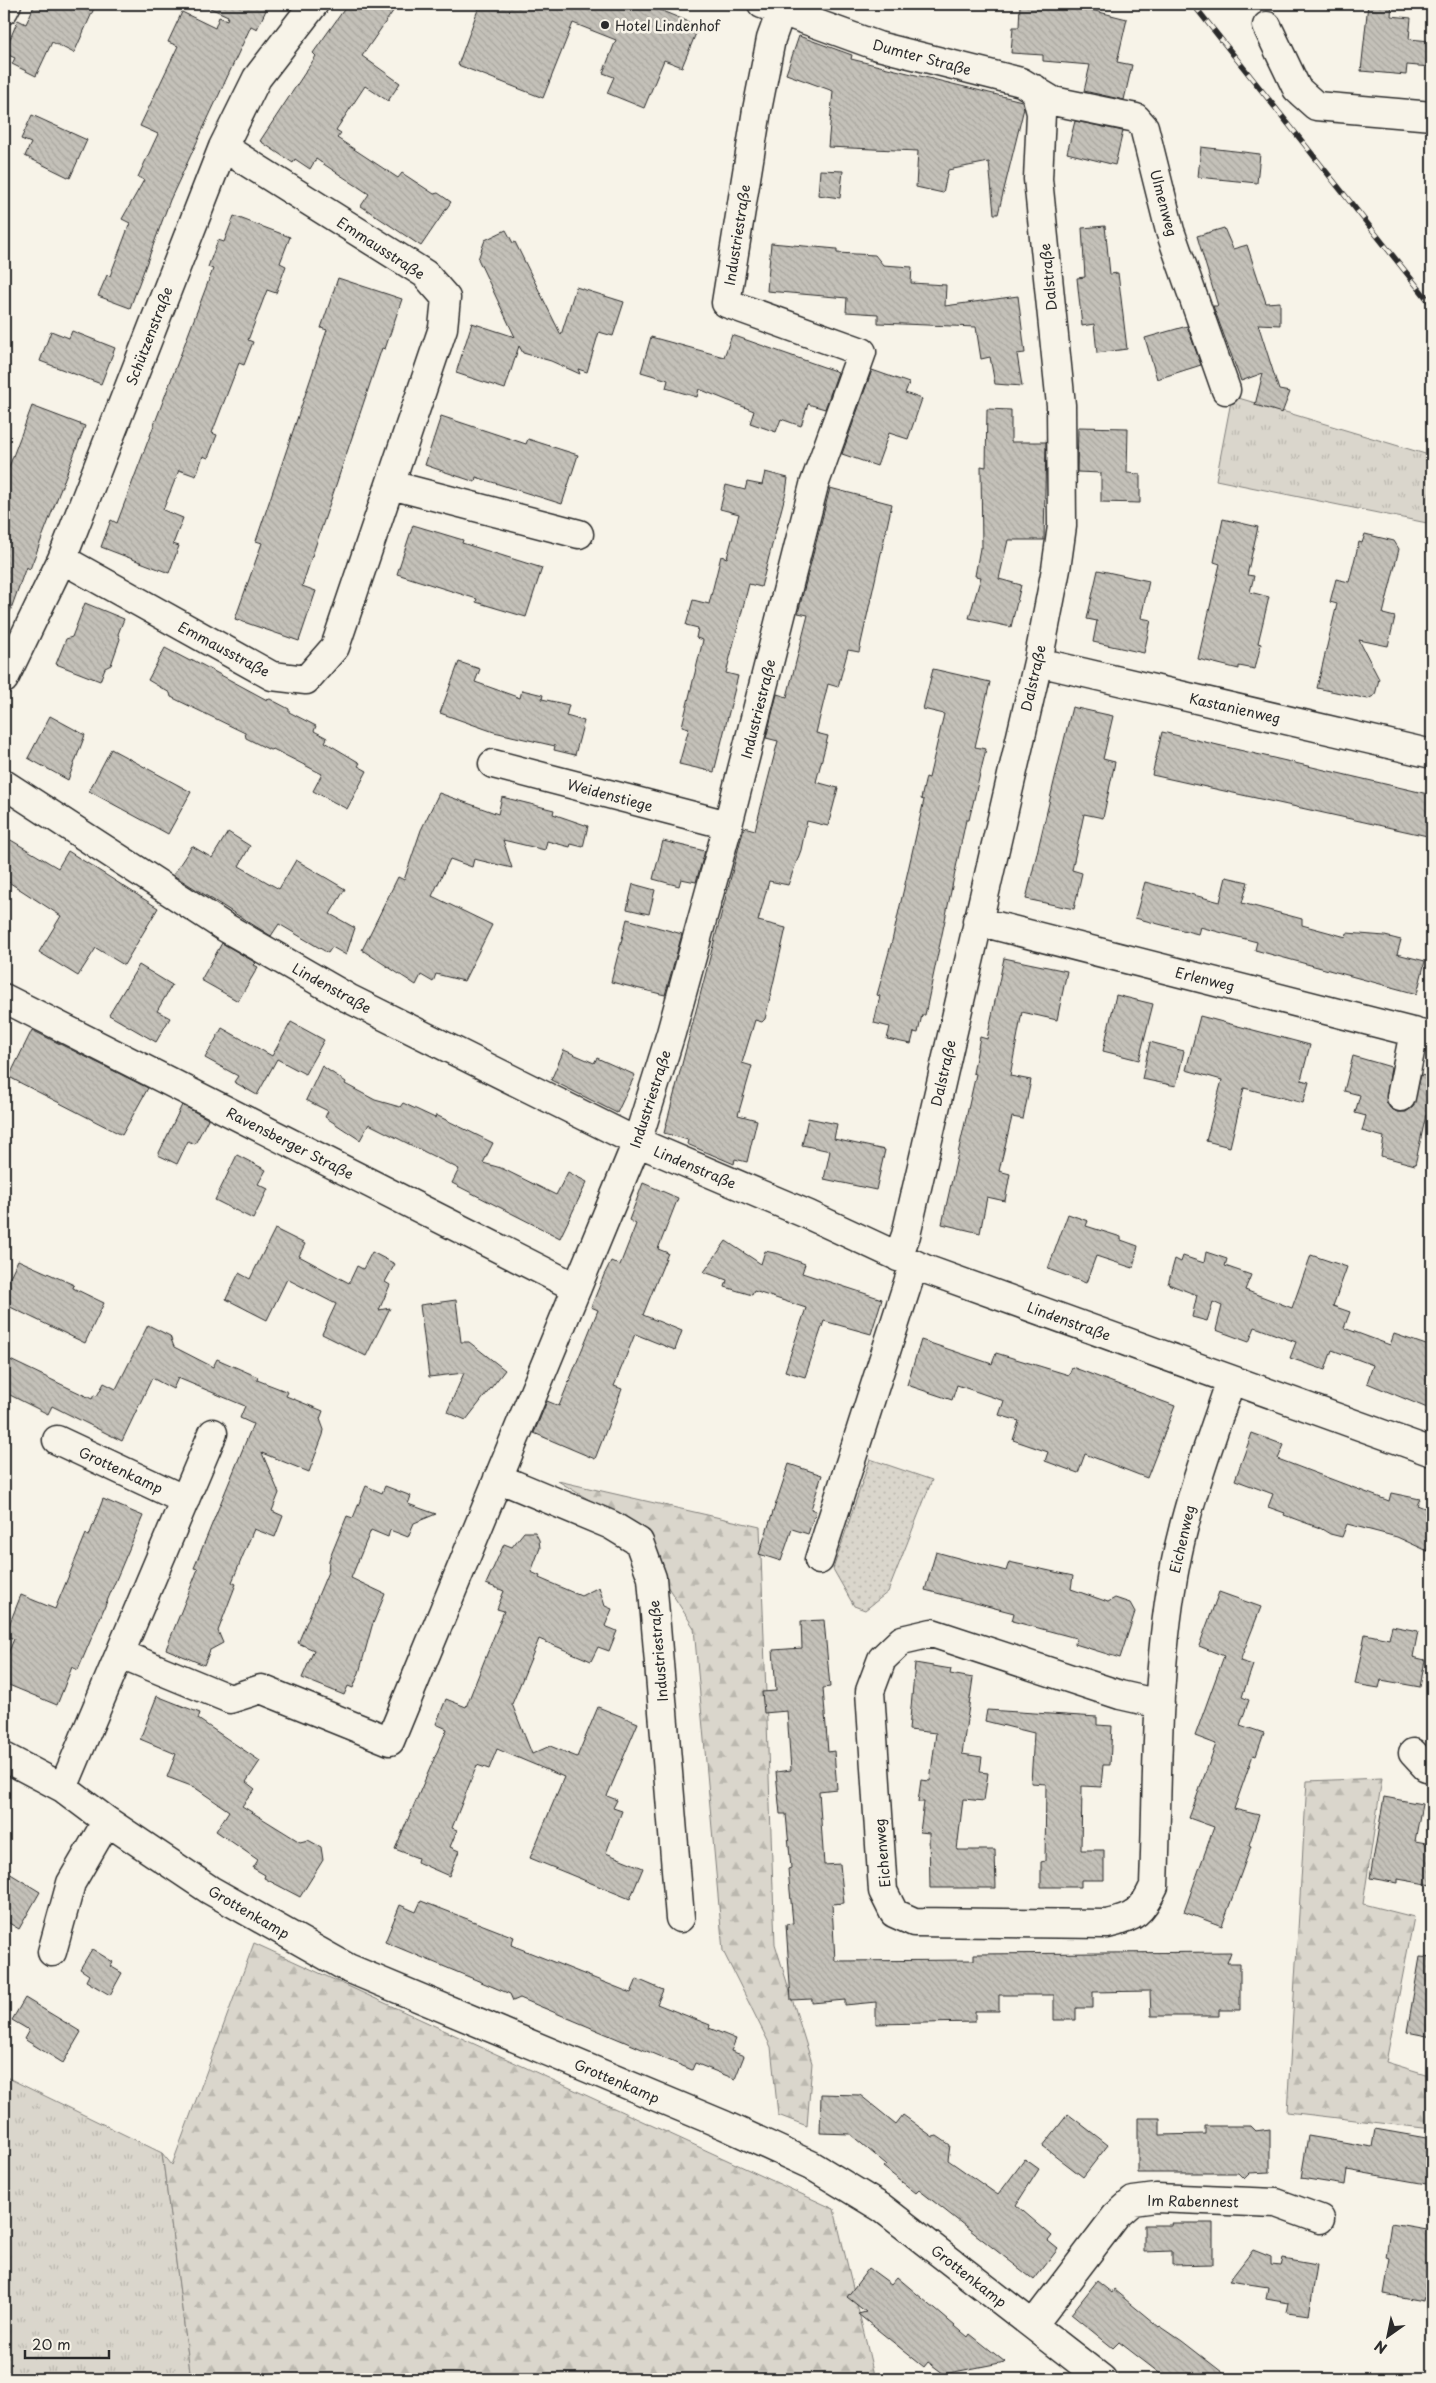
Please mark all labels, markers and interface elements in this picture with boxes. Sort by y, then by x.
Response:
place label: Hotel Lindenhof [615,15,722,36]
marker: Hotel Lindenhof [599,19,611,31]
street label: Dumter Straße [870,34,974,80]
street label: Ulmenweg [1145,167,1183,239]
street label: Industriestraße [719,183,755,287]
street label: Emmausstraße [333,212,429,284]
street label: Dalstraße [1034,242,1062,312]
street label: Schützenstraße [121,284,177,388]
street label: Emmausstraße [174,616,274,682]
street label: Dalstraße [1015,643,1051,713]
street label: Industriestraße [735,657,781,761]
street label: Kastanienweg [1187,687,1283,729]
street label: Weidenstiege [565,773,656,817]
street label: Lindenstraße [289,958,375,1018]
street label: Erlenweg [1173,961,1237,997]
street label: Dalstraße [925,1038,961,1108]
street label: Industriestraße [624,1047,676,1151]
street label: Ravensberger Straße [223,1102,357,1184]
street label: Lindenstraße [651,1140,739,1194]
street label: Lindenstraße [1024,1296,1114,1346]
street label: Grottenkamp [75,1441,167,1499]
street label: Eichenweg [1164,1503,1200,1575]
street label: Industriestraße [643,1599,673,1703]
street label: Eichenweg [869,1818,895,1888]
street label: Grottenkamp [204,1880,294,1944]
street label: Grottenkamp [571,2054,663,2108]
street label: Im Rabennest [1147,2190,1239,2212]
street label: Grottenkamp [927,2240,1011,2312]
north arrow [1364,2310,1414,2360]
scale bar [25,2328,109,2360]
text: 20 m [32,2332,71,2355]
text: N [1370,2335,1391,2359]

